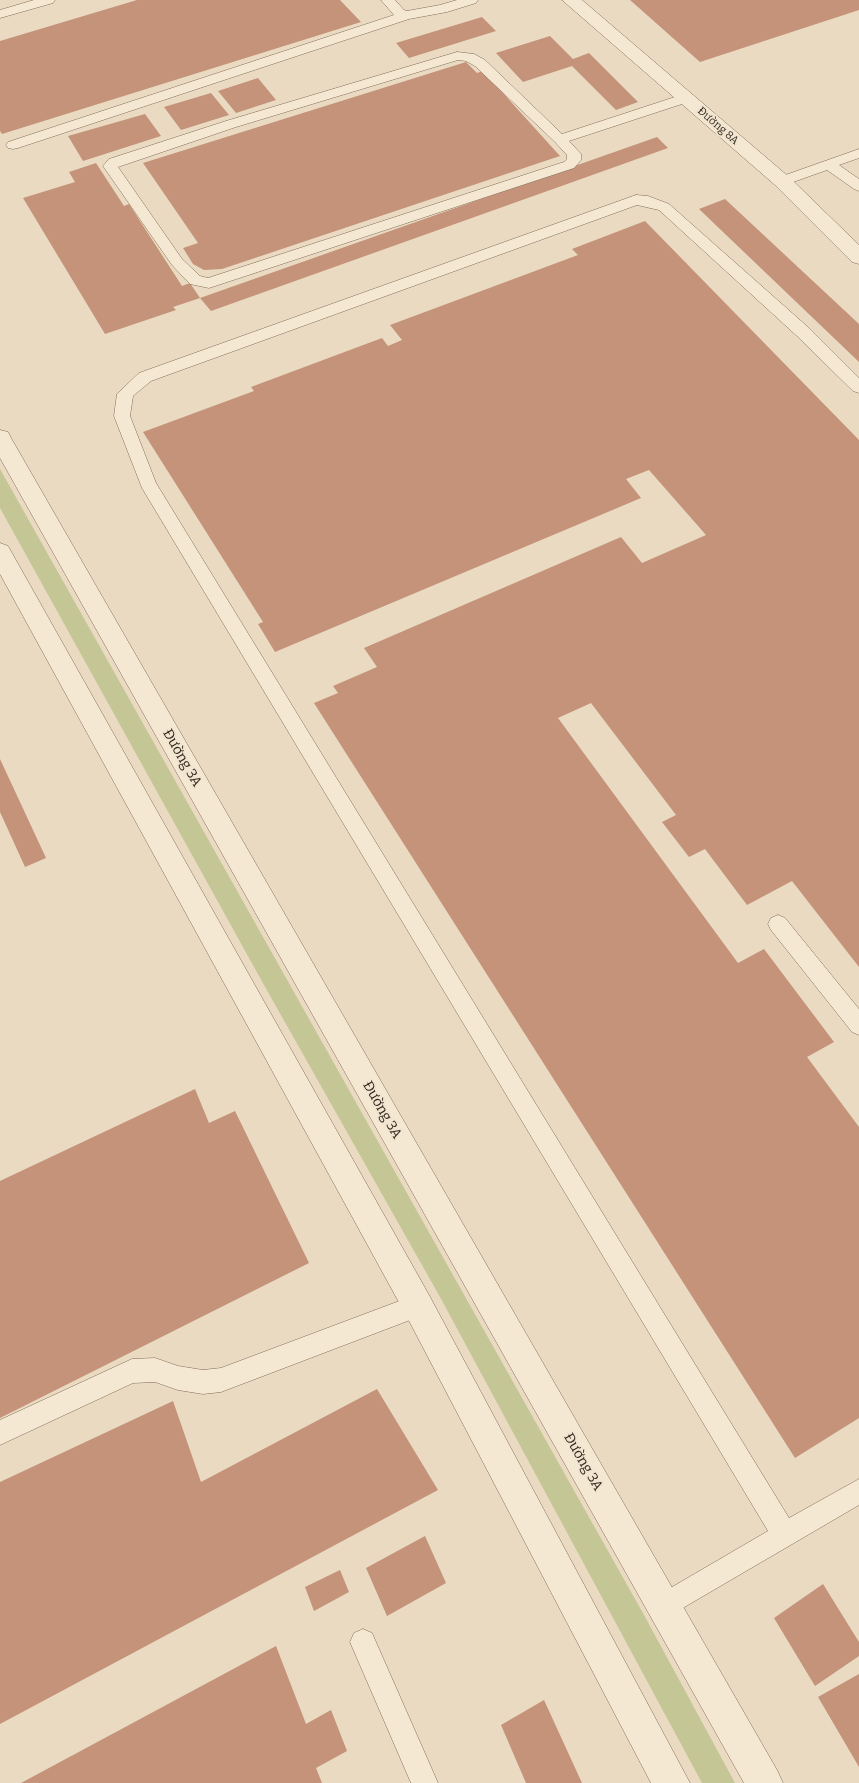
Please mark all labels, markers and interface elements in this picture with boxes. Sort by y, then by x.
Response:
street label: Đường 8A [695,105,741,147]
street label: Đường 3A [159,726,205,790]
street label: Đường 3A [359,1078,405,1142]
street label: Đường 3A [560,1430,606,1494]

